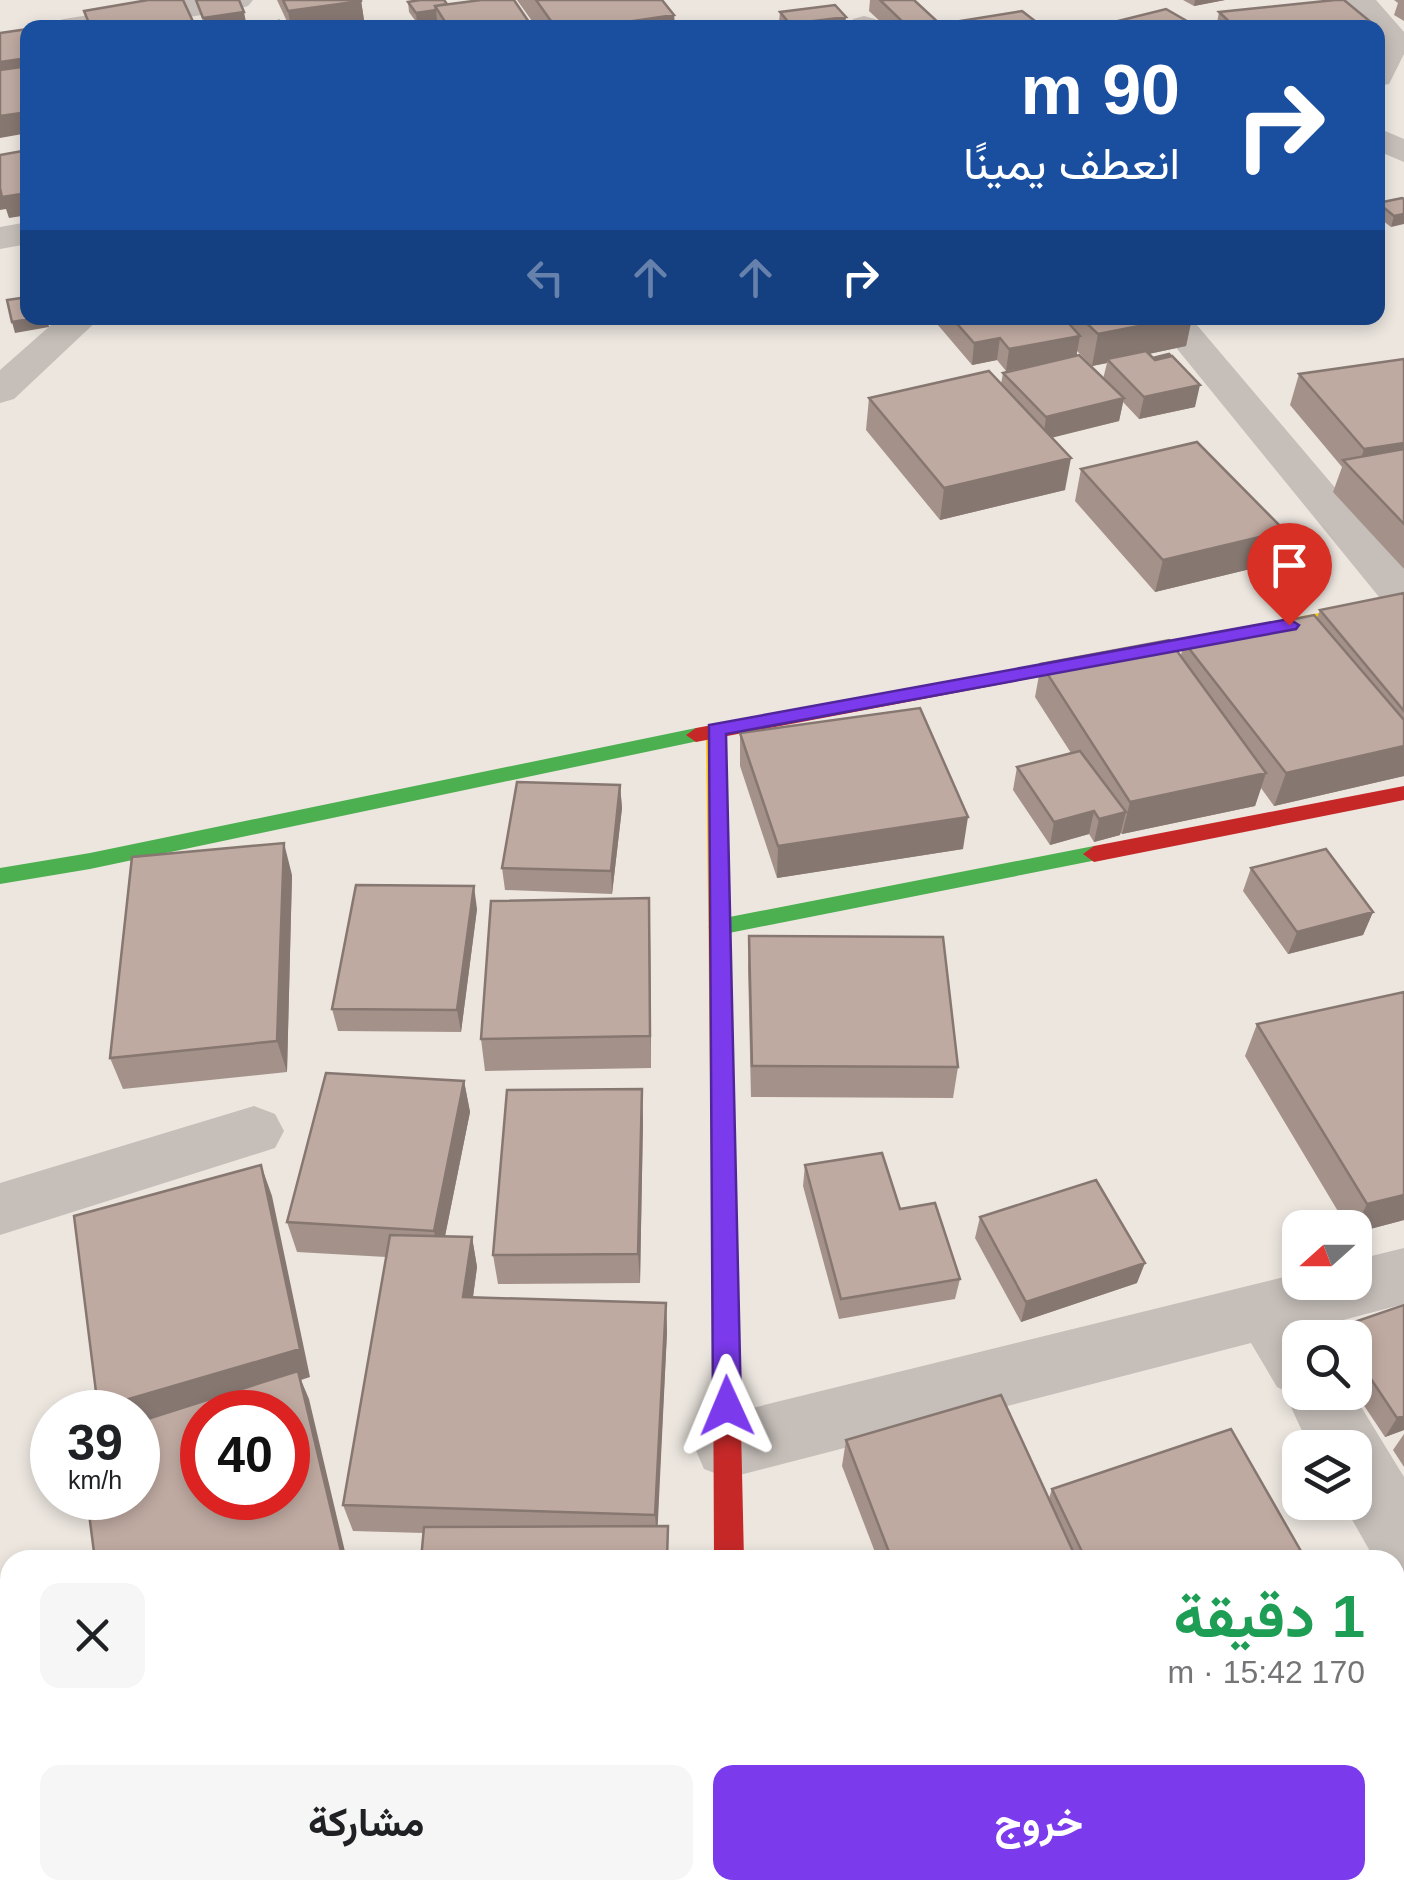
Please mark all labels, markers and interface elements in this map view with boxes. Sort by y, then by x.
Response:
text: 90 m [1020,51,1180,129]
icon: right [1215,60,1345,190]
text: انعطف يمينًا [963,138,1180,189]
icon: left [518,250,573,305]
icon: ahead [623,250,678,305]
icon: ahead [728,250,783,305]
icon: right [833,250,888,305]
pin [1247,523,1332,626]
icon: arrive [1262,538,1317,593]
north arrow [1282,1210,1372,1300]
map controls [1282,1210,1372,1520]
button: search [1282,1320,1372,1410]
position arrow [675,1354,779,1458]
speed limit sign: 40 [180,1390,310,1520]
text: 39 [67,1415,123,1471]
button: layers [1282,1430,1372,1520]
text: km/h [68,1466,122,1494]
button: close [40,1583,145,1688]
text: 1 دقيقة [1173,1583,1365,1650]
text: 170 m · 15:42 [1168,1654,1365,1690]
button: مشاركة [40,1765,693,1880]
button: خروج [713,1765,1365,1880]

